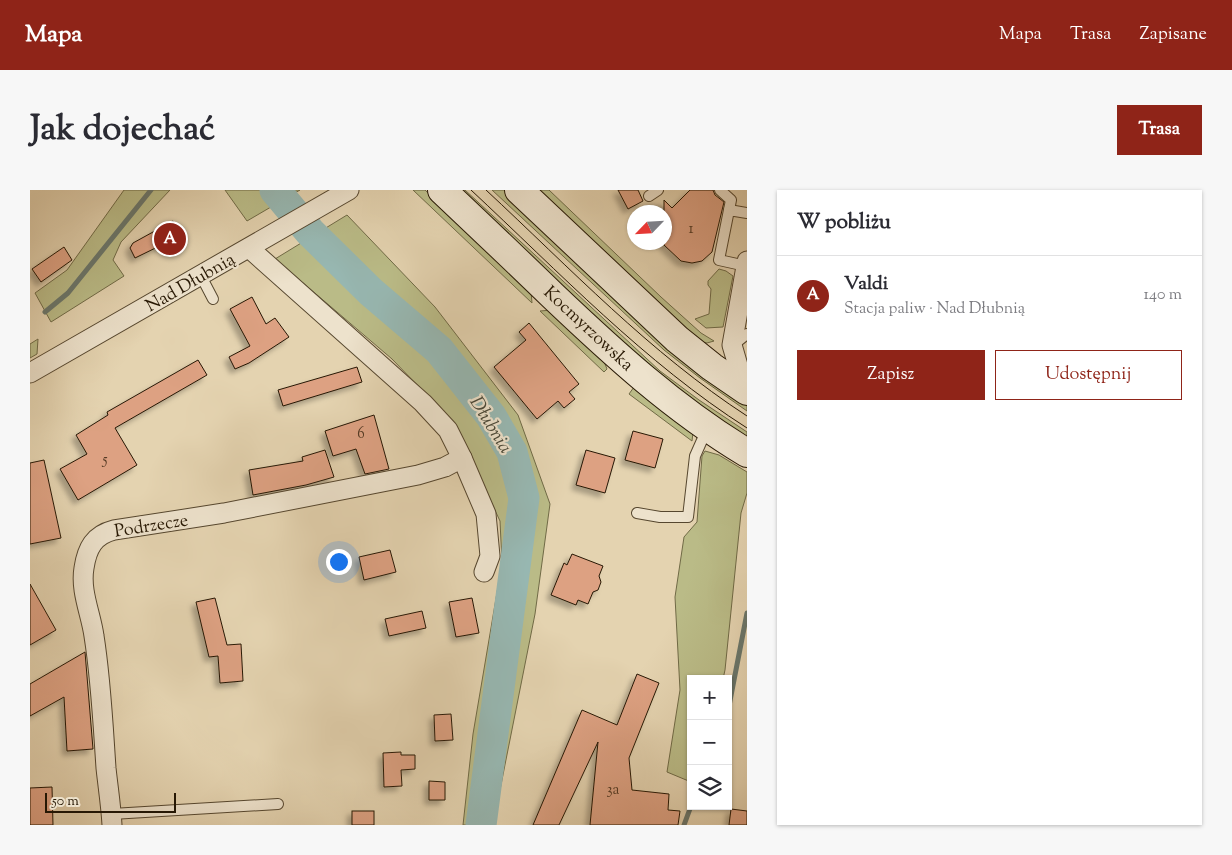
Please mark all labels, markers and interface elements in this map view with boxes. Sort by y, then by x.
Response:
text: Mapa [25,18,82,52]
text: Mapa [999,22,1042,48]
text: Trasa [1070,22,1111,48]
text: Zapisane [1139,22,1207,48]
text: Jak dojechać [30,105,215,156]
button: Trasa [1117,105,1202,155]
north arrow [627,205,672,250]
text: W pobliżu [797,208,891,238]
house number: 1 [688,219,694,240]
pin: A [154,220,186,258]
street label: Nad Dłubnią [141,248,241,320]
text: Valdi [844,271,888,298]
street label: Kocmyrzowska [537,281,639,378]
text: A [807,284,820,307]
text: 140 m [1144,284,1182,307]
text: Stacja paliw · Nad Dłubnią [844,298,1025,321]
button: Zapisz [797,350,985,400]
button: Udostępnij [995,350,1182,400]
water label: Dłubnia [462,392,518,459]
house number: 6 [357,424,365,445]
house number: 5 [101,450,108,471]
street label: Podrzecze [112,508,190,546]
your location [326,549,352,575]
map controls [687,675,732,810]
button: + [687,675,732,720]
button: − [687,720,732,765]
button: layers [687,765,732,810]
house number: 3a [607,780,620,801]
scale bar [45,790,176,813]
text: 50 m [52,792,79,812]

